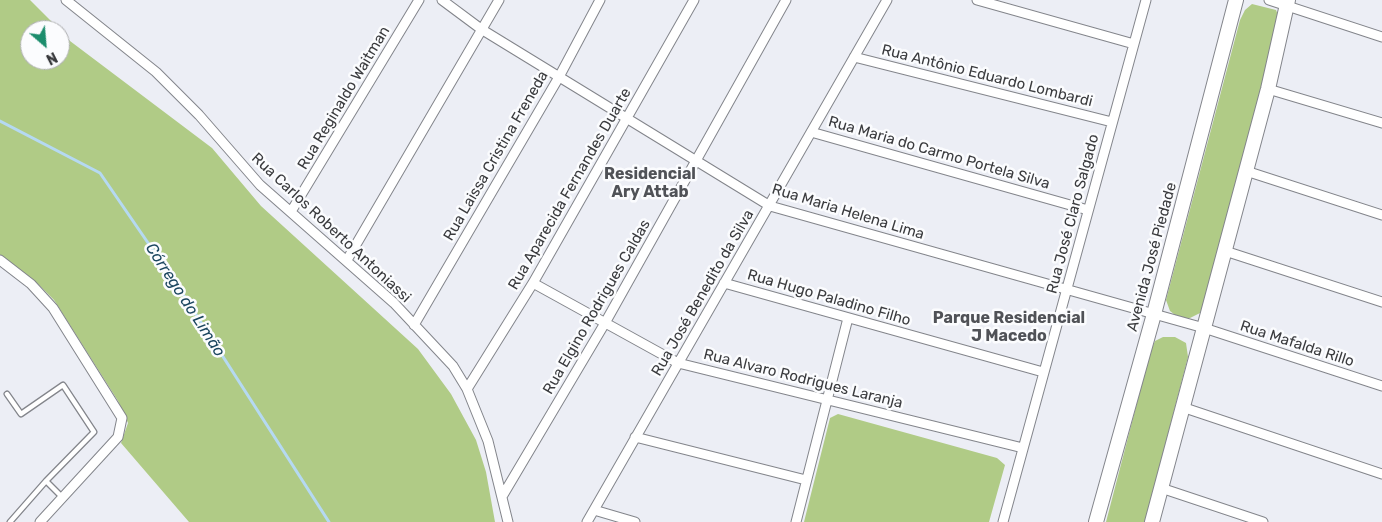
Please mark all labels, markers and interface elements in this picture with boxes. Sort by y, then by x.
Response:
north arrow [20,20,70,70]
street label: Rua Reginaldo Waitman [294,23,394,173]
street label: Rua Antônio Eduardo Lombardi [880,41,1094,111]
text: N [43,48,60,68]
street label: Rua Laissa Cristina Freneda [440,68,552,244]
street label: Rua Aparecida Fernandes Duarte [505,85,635,293]
street label: Rua Maria do Carmo Portela Silva [826,113,1052,193]
street label: Rua José Claro Salgado [1043,132,1103,296]
street label: Rua Carlos Roberto Antoniassi [248,149,414,307]
district label: Residencial Ary Attab [604,164,696,202]
street label: Rua Maria Helena Lima [770,180,926,244]
street label: Avenida José Piedade [1123,180,1181,334]
street label: Rua José Benedito da Silva [648,207,758,379]
street label: Rua Elgino Rodrigues Caldas [540,217,654,397]
water label: Córrego do Limão [141,240,229,360]
street label: Rua Hugo Paladino Filho [745,266,913,330]
district label: Parque Residencial J Macedo [933,308,1085,346]
street label: Rua Mafalda Rillo [1238,317,1356,371]
street label: Rua Alvaro Rodrigues Laranja [702,346,904,412]

